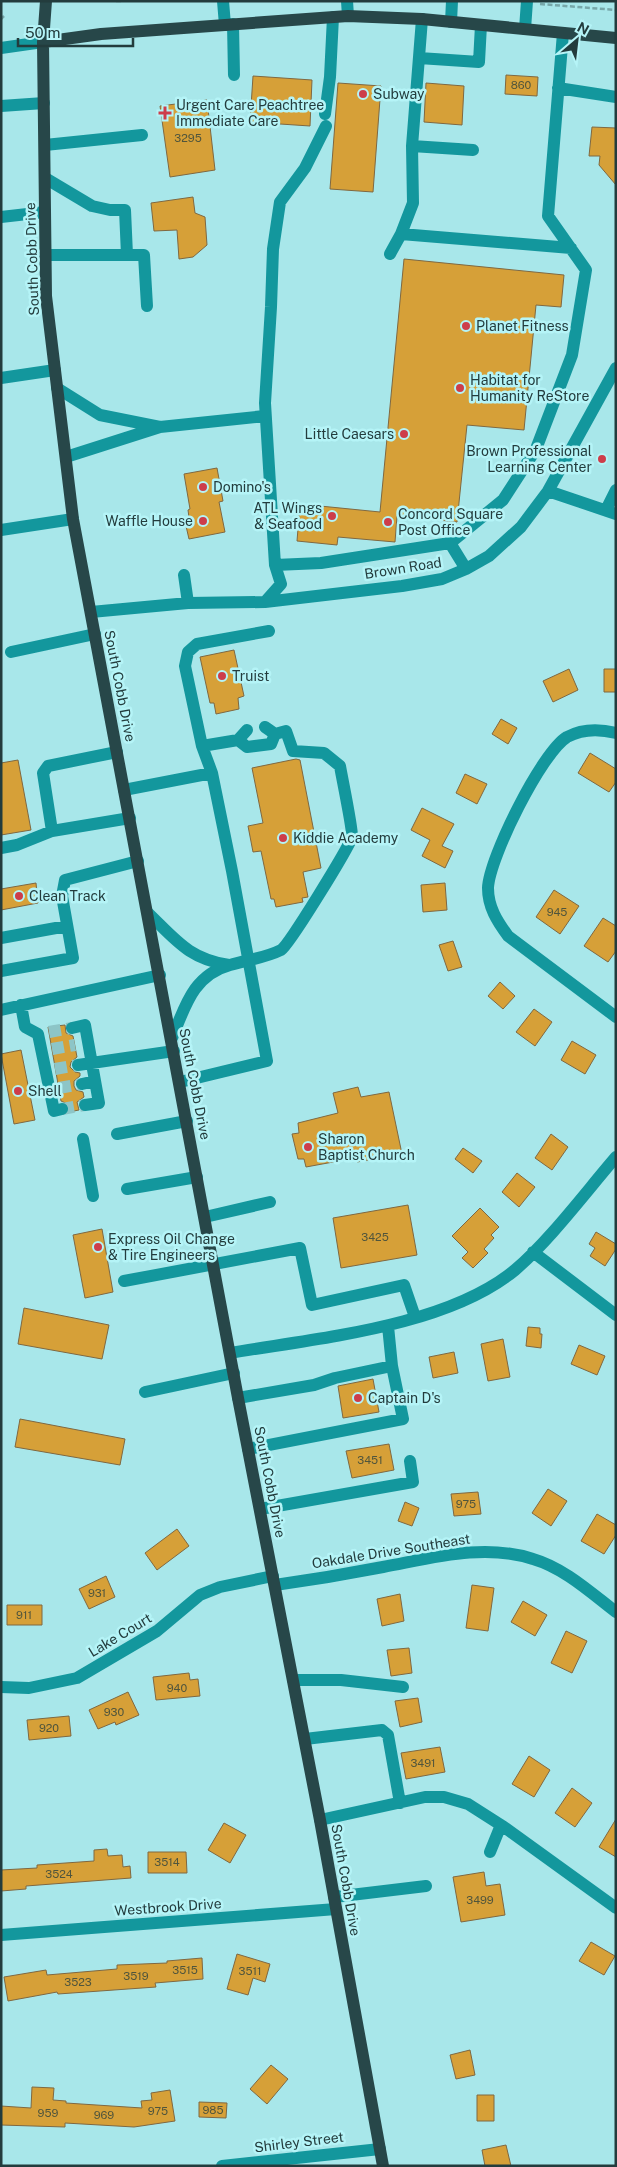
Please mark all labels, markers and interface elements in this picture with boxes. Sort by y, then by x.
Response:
scale bar [18,15,132,47]
north arrow [552,15,602,65]
text: N [575,19,592,38]
text: 50 m [25,24,60,41]
house number: 860 [511,79,532,91]
place label: Subway [373,86,425,102]
marker: Subway [357,88,369,100]
place label: Urgent Care Peachtree Immediate Care [176,97,324,129]
marker: Urgent Care Peachtree Immediate Care [158,106,172,120]
house number: 3295 [174,132,202,144]
street label: South Cobb Drive [22,202,42,316]
place label: Planet Fitness [476,318,569,334]
marker: Planet Fitness [460,320,472,332]
place label: Habitat for Humanity ReStore [470,372,589,404]
marker: Habitat for Humanity ReStore [454,382,466,394]
place label: Little Caesars [305,426,394,442]
marker: Little Caesars [398,428,410,440]
place label: Brown Professional Learning Center [466,443,592,475]
marker: Brown Professional Learning Center [596,453,608,465]
place label: Domino's [213,479,271,495]
marker: Domino's [197,481,209,493]
place label: ATL Wings & Seafood [253,500,322,532]
place label: Concord Square Post Office [398,506,503,538]
marker: ATL Wings & Seafood [326,510,338,522]
place label: Waffle House [105,513,193,529]
marker: Waffle House [197,515,209,527]
marker: Concord Square Post Office [382,516,394,528]
street label: Brown Road [363,554,443,582]
street label: South Cobb Drive [101,629,139,743]
place label: Truist [232,668,269,684]
marker: Truist [216,670,228,682]
place label: Kiddie Academy [293,830,399,846]
marker: Kiddie Academy [277,832,289,844]
place label: Clean Track [29,888,106,904]
marker: Clean Track [13,890,25,902]
house number: 945 [547,906,567,918]
street label: South Cobb Drive [176,1027,214,1141]
place label: Shell [28,1083,62,1099]
marker: Shell [12,1085,24,1097]
place label: Sharon Baptist Church [318,1131,415,1163]
marker: Sharon Baptist Church [302,1141,314,1153]
place label: Express Oil Change & Tire Engineers [108,1231,235,1263]
house number: 3425 [361,1231,389,1243]
marker: Express Oil Change & Tire Engineers [92,1241,104,1253]
place label: Captain D's [368,1390,441,1406]
marker: Captain D's [352,1392,364,1404]
street label: South Cobb Drive [251,1425,289,1539]
house number: 3451 [357,1454,383,1466]
house number: 975 [456,1498,476,1510]
street label: Oakdale Drive Southeast [311,1531,471,1571]
house number: 931 [88,1587,106,1599]
house number: 911 [16,1609,32,1621]
street label: Lake Court [86,1610,154,1660]
house number: 940 [167,1682,188,1694]
house number: 930 [104,1706,124,1718]
house number: 920 [39,1722,59,1734]
house number: 3491 [410,1757,436,1769]
street label: South Cobb Drive [328,1823,364,1937]
house number: 3514 [154,1856,180,1868]
house number: 3524 [45,1868,73,1880]
house number: 3499 [466,1894,494,1906]
street label: Westbrook Drive [114,1895,222,1919]
house number: 3515 [172,1964,198,1976]
house number: 3511 [239,1965,261,1977]
house number: 3519 [123,1970,149,1982]
house number: 3523 [64,1976,92,1988]
house number: 985 [203,2104,223,2116]
house number: 975 [148,2105,168,2117]
house number: 959 [38,2107,59,2119]
house number: 969 [94,2109,114,2121]
street label: Shirley Street [253,2129,345,2155]

